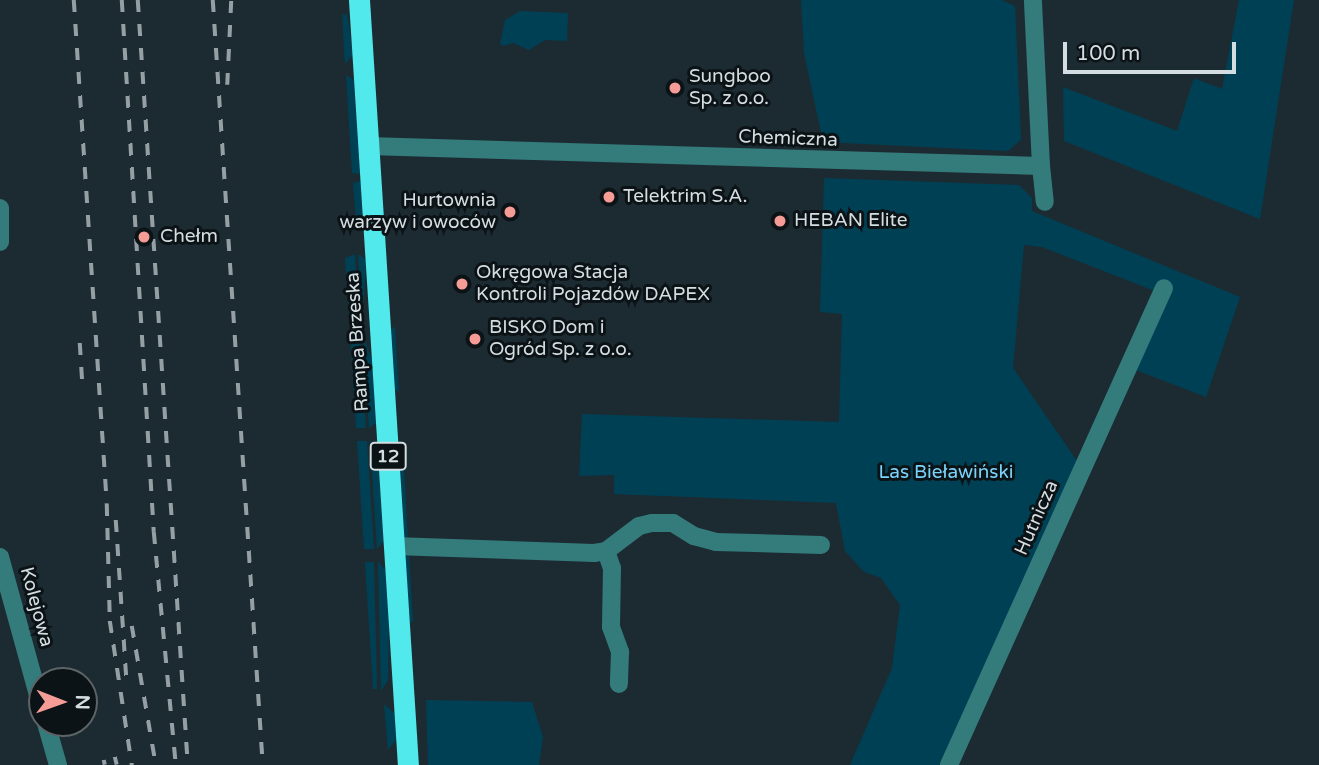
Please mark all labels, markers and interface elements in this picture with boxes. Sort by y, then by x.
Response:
scale bar [1067,28,1240,72]
text: 100 m [1076,41,1140,66]
place label: Sungboo Sp. z o.o. [689,66,771,110]
marker: Sungboo Sp. z o.o. [667,80,683,96]
street label: Chemiczna [738,126,838,152]
place label: Telektrim S.A. [623,186,747,208]
marker: Telektrim S.A. [601,189,617,205]
place label: Hurtownia warzyw i owoców [339,190,496,234]
marker: Hurtownia warzyw i owoców [502,204,518,220]
place label: HEBAN Elite [794,210,907,232]
marker: HEBAN Elite [772,213,788,229]
place label: Chełm [160,226,218,248]
marker: Chełm [134,227,154,247]
place label: Okręgowa Stacja Kontroli Pojazdów DAPEX [476,262,710,306]
street label: Rampa Brzeska [342,272,374,412]
marker: Okręgowa Stacja Kontroli Pojazdów DAPEX [454,276,470,292]
place label: BISKO Dom i Ogród Sp. z o.o. [489,317,632,361]
marker: BISKO Dom i Ogród Sp. z o.o. [467,331,483,347]
road number: 12 [369,442,407,470]
park label: Las Bieławiński [878,462,1014,484]
street label: Hutnicza [1010,477,1064,559]
street label: Kolejowa [14,565,58,649]
north arrow [28,667,98,737]
text: N [71,695,93,710]

